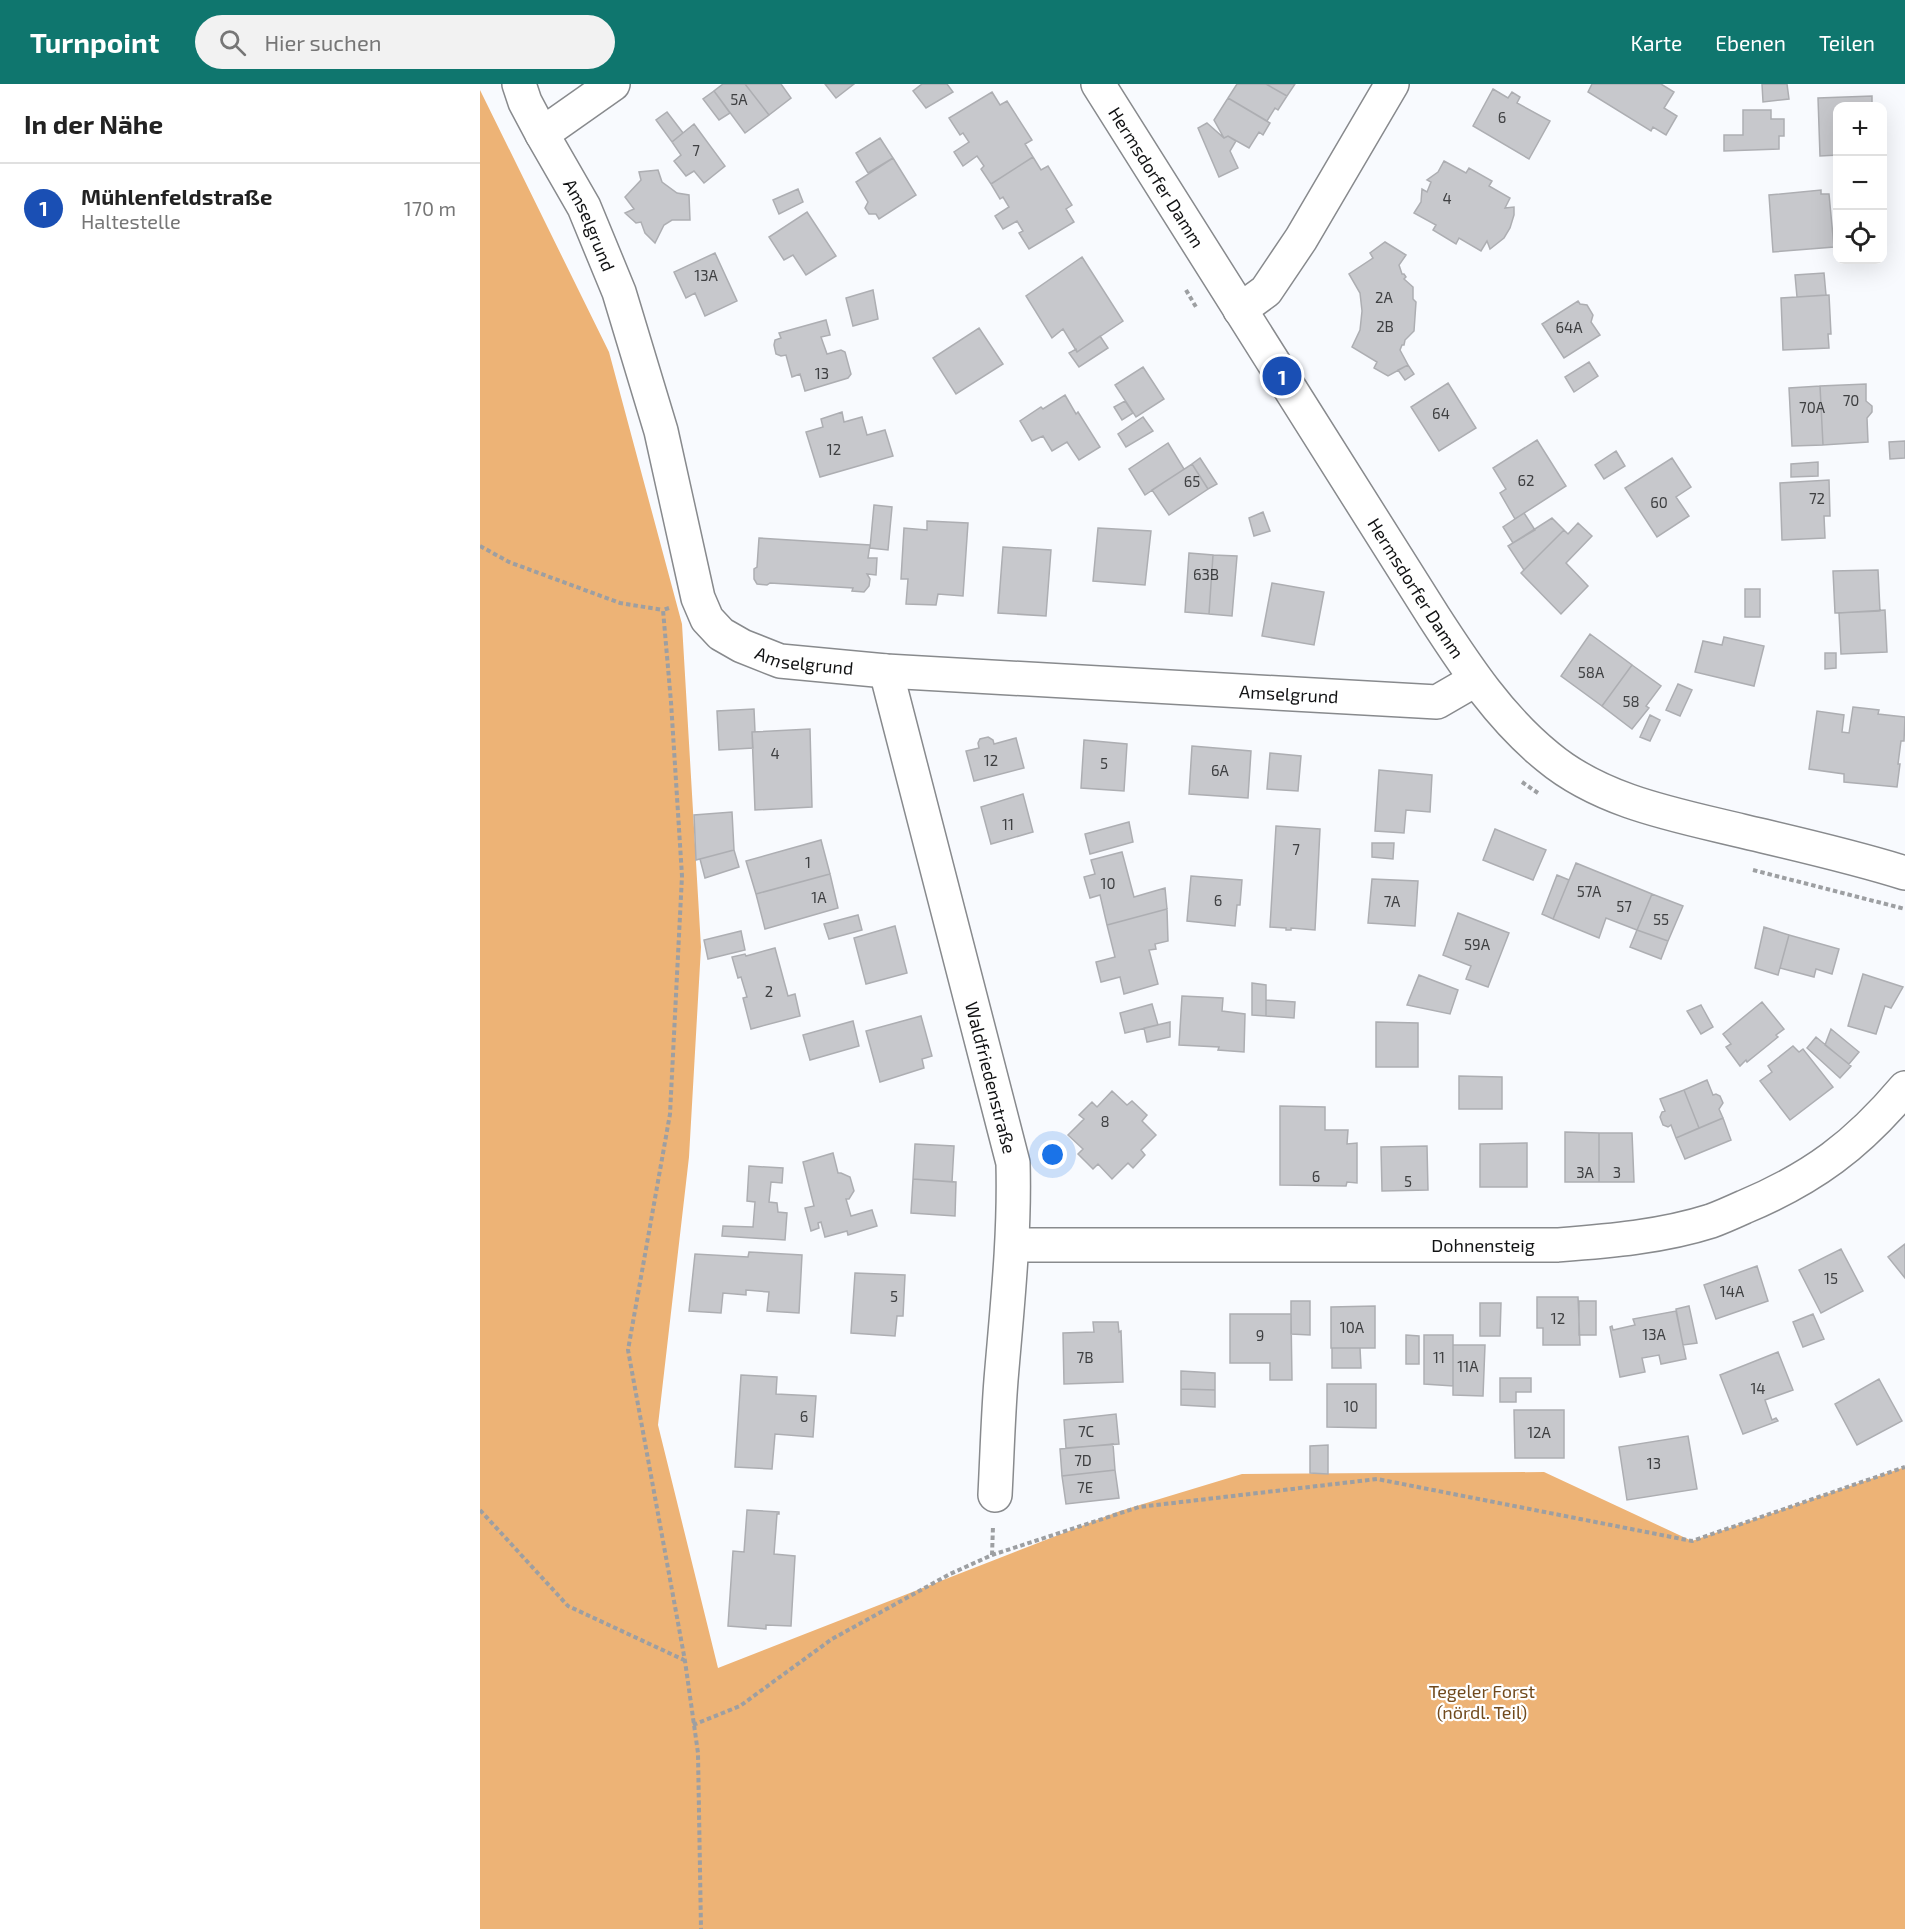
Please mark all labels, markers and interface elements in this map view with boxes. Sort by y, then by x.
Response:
search box [195,15,615,69]
text: Turnpoint [30,25,159,59]
icon: search [216,26,249,59]
text: Hier suchen [264,29,381,55]
text: Karte [1631,30,1682,55]
text: Ebenen [1715,30,1786,55]
text: Teilen [1819,30,1875,55]
house number: 5A [730,90,748,108]
map controls [1833,102,1887,264]
button: + [1833,102,1887,156]
street label: Hermsdorfer Damm [1104,103,1209,252]
text: In der Nähe [24,108,163,139]
house number: 6 [1498,108,1506,126]
house number: 7 [692,141,700,159]
button: − [1833,156,1887,210]
street label: Amselgrund [559,174,620,274]
text: Mühlenfeldstraße [81,183,272,209]
house number: 4 [1442,189,1452,207]
text: 1 [39,196,48,220]
text: 170 m [404,196,456,220]
text: Haltestelle [81,209,181,233]
button: locate [1833,210,1887,264]
house number: 13A [694,266,718,284]
house number: 2A [1375,288,1394,306]
house number: 2B [1376,317,1394,335]
house number: 64A [1555,318,1583,336]
pin: 1 [1262,354,1302,398]
house number: 13 [815,364,829,382]
house number: 70 [1843,391,1859,409]
house number: 70A [1799,398,1826,416]
house number: 64 [1432,404,1450,422]
house number: 12 [827,440,841,458]
house number: 62 [1517,471,1535,489]
house number: 65 [1184,472,1200,490]
house number: 72 [1809,489,1825,507]
house number: 60 [1650,493,1668,511]
street label: Hermsdorfer Damm [1363,514,1469,662]
house number: 63B [1193,565,1219,583]
street label: Amselgrund [752,641,854,679]
house number: 58A [1578,663,1605,681]
street label: Amselgrund [1239,680,1339,707]
house number: 58 [1622,692,1640,710]
house number: 4 [770,744,780,762]
house number: 12 [984,751,998,769]
house number: 5 [1100,754,1108,772]
house number: 6A [1211,761,1230,779]
house number: 11 [1002,815,1014,833]
house number: 7 [1292,840,1300,858]
house number: 1 [805,853,811,871]
house number: 10 [1100,874,1116,892]
house number: 57A [1577,882,1602,900]
house number: 1A [811,888,827,906]
house number: 6 [1214,891,1222,909]
house number: 7A [1384,892,1401,910]
house number: 57 [1616,897,1632,915]
house number: 55 [1653,910,1669,928]
house number: 59A [1464,935,1491,953]
house number: 2 [765,982,773,1000]
street label: Waldfriedenstraße [961,999,1021,1156]
house number: 8 [1100,1112,1110,1130]
your location [1038,1140,1067,1169]
house number: 3A [1576,1163,1595,1181]
house number: 3 [1613,1163,1621,1181]
house number: 6 [1312,1167,1320,1185]
house number: 5 [1404,1172,1412,1190]
street label: Dohnensteig [1431,1234,1535,1256]
house number: 15 [1824,1269,1838,1287]
house number: 14A [1720,1282,1745,1300]
house number: 5 [890,1287,898,1305]
house number: 12 [1551,1309,1565,1327]
house number: 10A [1340,1318,1365,1336]
house number: 13A [1642,1325,1666,1343]
house number: 9 [1256,1326,1264,1344]
house number: 7B [1077,1348,1093,1366]
house number: 11 [1433,1348,1445,1366]
house number: 11A [1457,1357,1479,1375]
house number: 14 [1750,1379,1766,1397]
house number: 10 [1343,1397,1359,1415]
house number: 6 [800,1407,808,1425]
house number: 7C [1078,1422,1095,1440]
house number: 12A [1527,1423,1552,1441]
house number: 7D [1074,1451,1092,1469]
house number: 13 [1647,1454,1661,1472]
house number: 7E [1077,1478,1093,1496]
park label: Tegeler Forst (nördl. Teil) [1429,1680,1535,1723]

